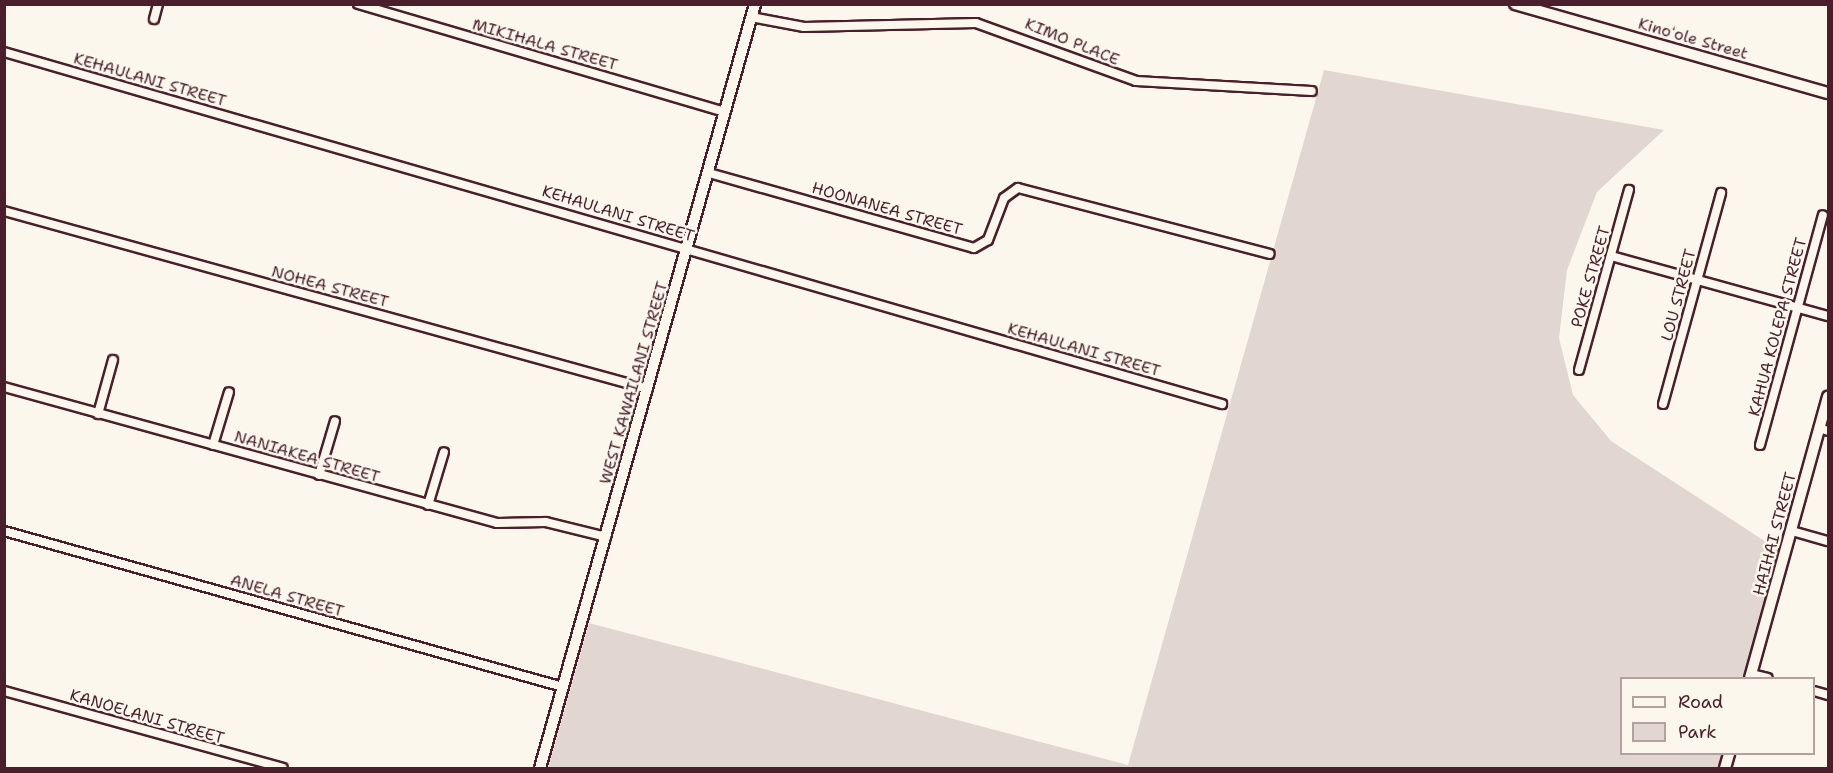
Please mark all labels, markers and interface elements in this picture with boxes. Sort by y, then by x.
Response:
street label: KIMO PLACE [1022,14,1122,70]
street label: Kinoʻole Street [1636,14,1750,64]
street label: MIKIHALA STREET [470,15,620,75]
street label: KEHAULANI STREET [71,49,229,111]
street label: HOONANEA STREET [810,178,964,240]
street label: KEHAULANI STREET [540,182,696,246]
street label: POKE STREET [1567,224,1615,330]
street label: KAHUA KOLEPA STREET [1745,236,1811,418]
street label: LOU STREET [1657,247,1701,343]
street label: NOHEA STREET [269,262,391,312]
street label: WEST KAWAILANI STREET [596,279,672,487]
street label: KEHAULANI STREET [1005,319,1163,381]
street label: NANIAKEA STREET [232,427,382,487]
street label: HAIHAI STREET [1749,470,1801,598]
street label: ANELA STREET [228,571,346,621]
legend [1620,677,1815,755]
street label: KANOELANI STREET [68,686,226,748]
text: Road [1678,690,1723,714]
text: Park [1678,720,1717,744]

